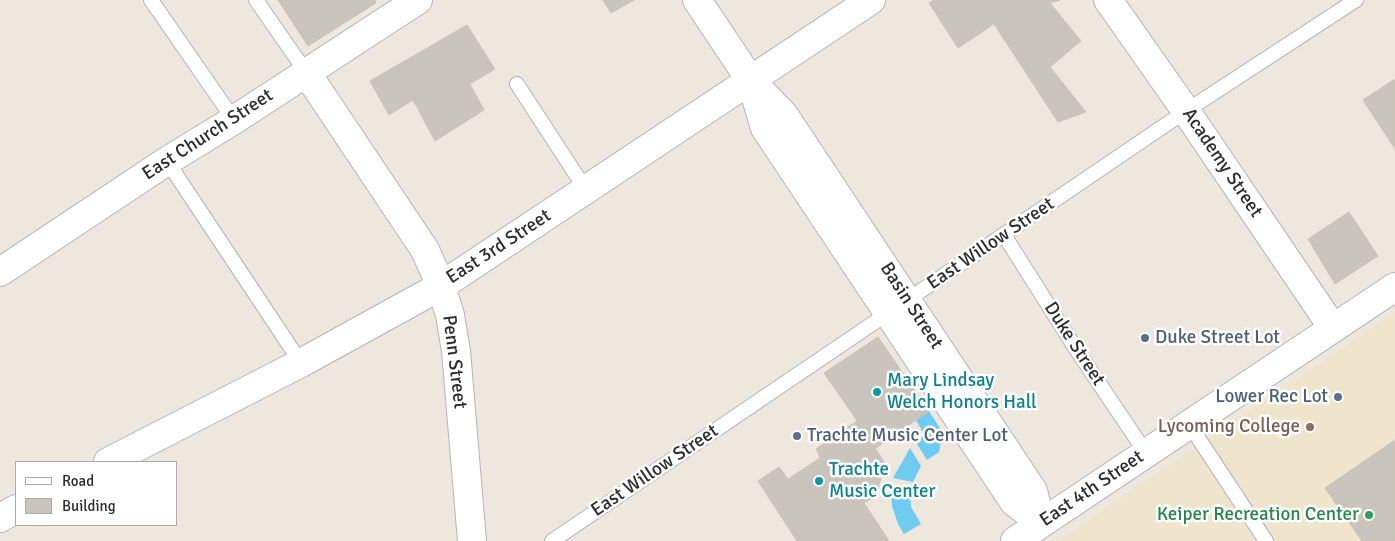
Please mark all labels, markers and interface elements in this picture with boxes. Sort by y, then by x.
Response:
street label: East Church Street [138,84,278,186]
street label: Academy Street [1177,104,1267,222]
street label: East Willow Street [923,193,1059,295]
street label: East 3rd Street [442,205,556,289]
street label: Basin Street [875,258,947,354]
street label: Duke Street [1039,298,1109,390]
street label: Penn Street [437,314,471,410]
place label: Duke Street Lot [1155,327,1280,349]
marker: Duke Street Lot [1139,332,1151,344]
place label: Mary Lindsay Welch Honors Hall [887,370,1037,414]
marker: Mary Lindsay Welch Honors Hall [871,386,883,398]
place label: Lower Rec Lot [1215,386,1328,408]
marker: Lower Rec Lot [1332,391,1344,403]
place label: Lycoming College [1158,416,1300,438]
street label: East Willow Street [587,420,723,522]
marker: Lycoming College [1304,421,1316,433]
place label: Trachte Music Center Lot [807,425,1008,447]
marker: Trachte Music Center Lot [791,430,803,442]
street label: East 4th Street [1036,446,1148,532]
place label: Trachte Music Center [829,459,936,503]
legend [15,461,178,526]
text: Road [62,472,94,490]
marker: Trachte Music Center [813,475,825,487]
text: Building [62,497,116,515]
place label: Keiper Recreation Center [1157,504,1359,526]
marker: Keiper Recreation Center [1363,509,1375,521]

